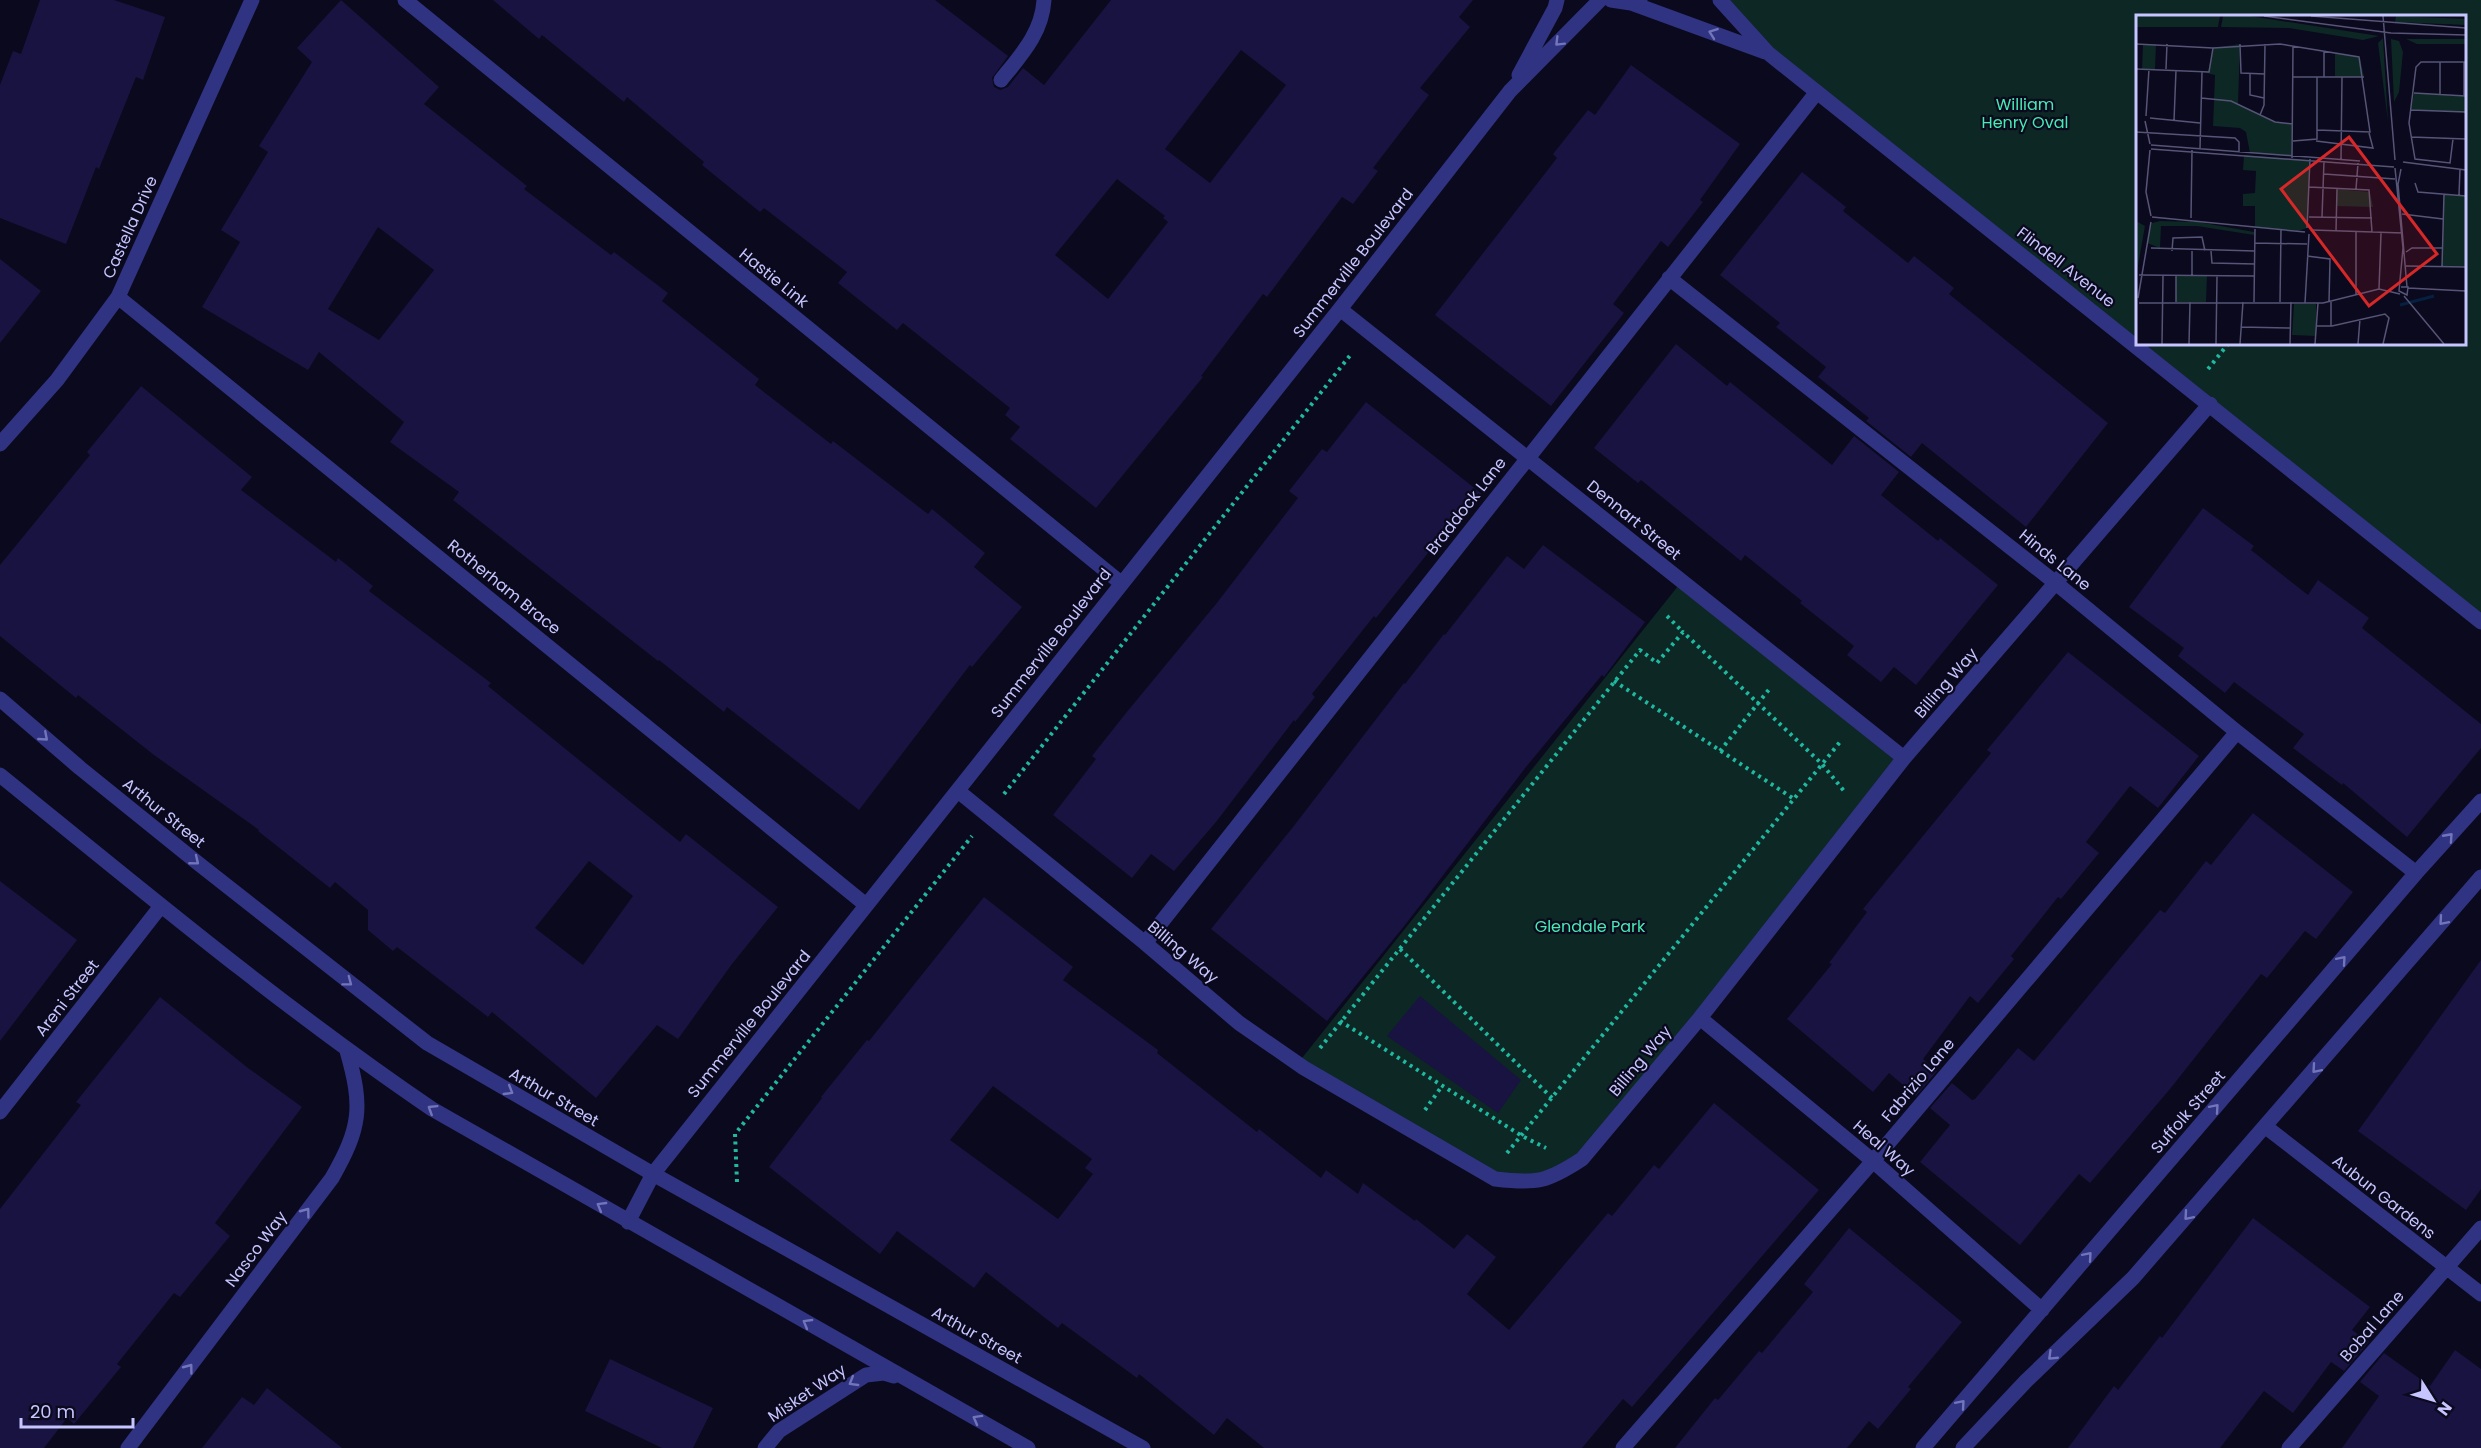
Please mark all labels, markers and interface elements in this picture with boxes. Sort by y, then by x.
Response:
inset map [2136,15,2466,345]
one-way arrow [1708,28,1719,40]
one-way arrow [1555,35,1566,45]
park label: William Henry Oval [1982,93,2068,134]
street label: Castella Drive [97,172,163,282]
street label: Summerville Boulevard [1287,183,1419,343]
street label: Flindell Avenue [2012,221,2120,313]
street label: Hastie Link [734,243,814,314]
street label: Braddock Lane [1420,452,1512,560]
street label: Dennart Street [1582,475,1686,565]
street label: Hinds Lane [2014,524,2096,596]
street label: Rotherham Brace [442,534,566,640]
street label: Summerville Boulevard [985,563,1117,723]
street label: Billing Way [1909,643,1983,723]
one-way arrow [37,730,48,741]
street label: Arthur Street [118,773,210,854]
one-way arrow [2442,833,2453,844]
one-way arrow [188,854,199,865]
one-way arrow [2439,914,2450,925]
street label: Billing Way [1143,915,1223,989]
park label: Glendale Park [1535,915,1646,938]
street label: Summerville Boulevard [682,945,816,1103]
street label: Areni Street [30,955,104,1041]
one-way arrow [2335,956,2346,967]
one-way arrow [341,975,352,986]
street label: Billing Way [1603,1021,1677,1101]
street label: Fabrizio Lane [1876,1033,1960,1127]
street label: Arthur Street [505,1062,603,1132]
one-way arrow [2312,1062,2323,1073]
street label: Suffolk Street [2145,1065,2231,1159]
one-way arrow [503,1084,513,1096]
one-way arrow [428,1104,438,1116]
one-way arrow [2208,1104,2219,1115]
street label: Heal Way [1848,1115,1920,1181]
street label: Aubun Gardens [2328,1149,2440,1245]
one-way arrow [597,1202,607,1214]
street label: Nasco Way [220,1206,292,1292]
one-way arrow [299,1208,310,1219]
one-way arrow [2184,1209,2195,1220]
one-way arrow [2081,1252,2092,1263]
street label: Bobal Lane [2335,1285,2410,1367]
street label: Arthur Street [928,1301,1027,1369]
one-way arrow [803,1319,813,1330]
one-way arrow [2049,1349,2060,1360]
street label: Misket Way [763,1358,851,1428]
one-way arrow [181,1364,192,1375]
north arrow [2403,1370,2463,1430]
one-way arrow [849,1375,860,1386]
scale bar [21,1391,134,1429]
text: N [2432,1397,2457,1420]
text: 20 m [30,1399,75,1424]
one-way arrow [1954,1400,1965,1411]
one-way arrow [973,1415,983,1426]

